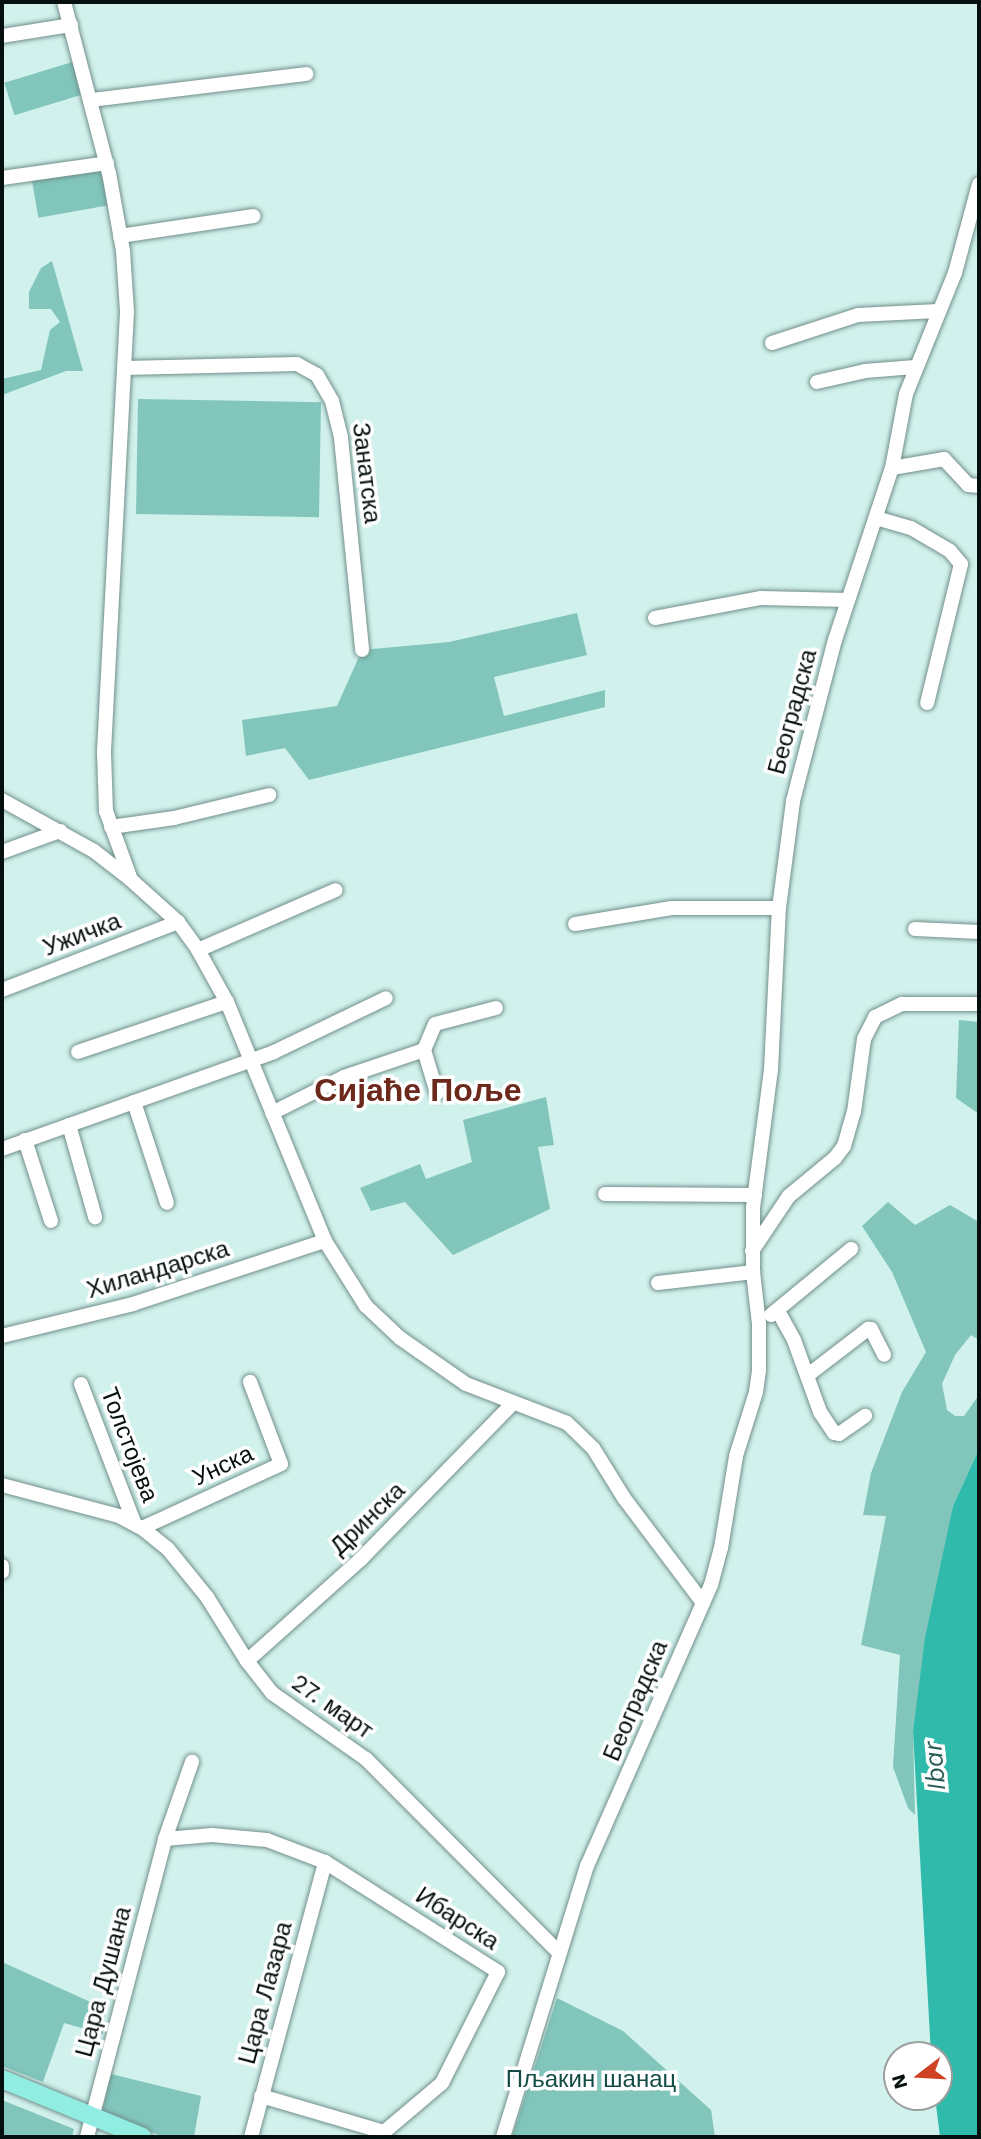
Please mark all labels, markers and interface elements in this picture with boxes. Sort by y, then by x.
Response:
street label: Занатска [346,421,386,525]
street label: Београдска [762,646,824,778]
street label: Ужичка [39,907,125,963]
district label: Сијаће Поље [314,1071,522,1109]
street label: Хиландарска [83,1235,233,1305]
street label: Толстојева [94,1384,164,1506]
street label: Унска [188,1439,258,1493]
street label: Дринска [325,1476,411,1562]
street label: Београдска [598,1636,674,1766]
street label: 27. март [286,1669,378,1745]
water label: Ibar [917,1740,953,1792]
street label: Ибарска [410,1881,504,1957]
street label: Цара Душана [70,1904,138,2060]
street label: Цара Лазара [233,1919,299,2067]
north arrow [883,2041,953,2111]
park label: Пљакин шанац [506,2066,676,2094]
text: N [886,2072,912,2092]

